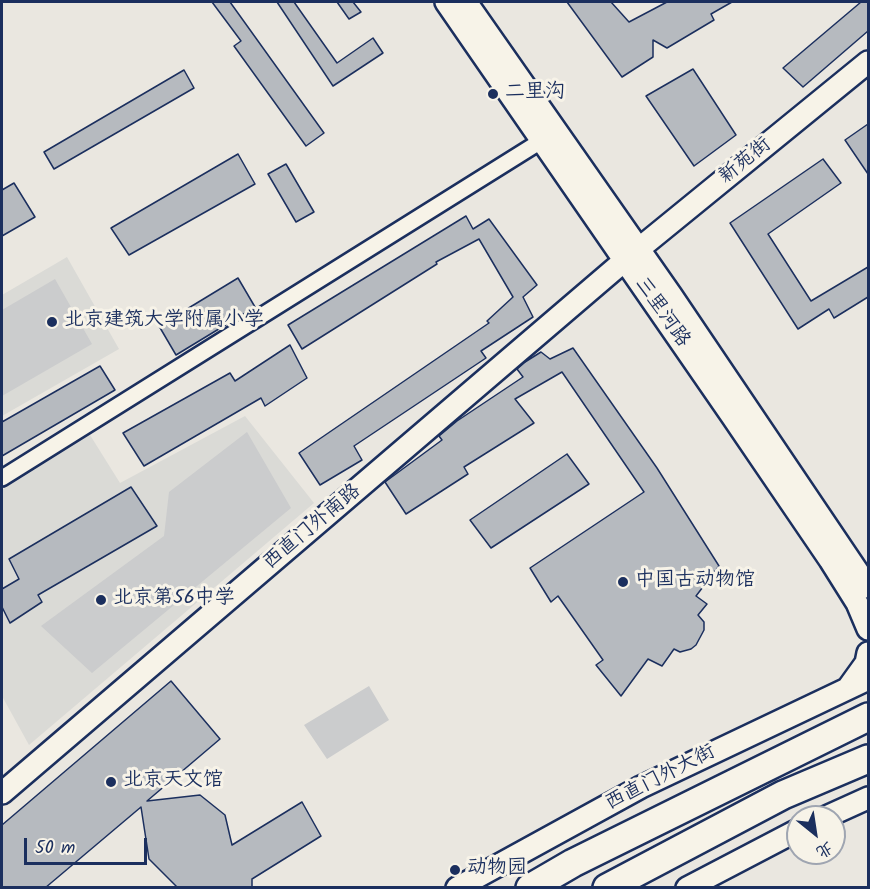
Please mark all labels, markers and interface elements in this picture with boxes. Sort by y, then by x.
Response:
place label: 二里沟 [505,82,565,106]
marker: 二里沟 [486,87,500,101]
street label: 新苑街 [715,134,777,190]
street label: 三里河路 [628,273,694,353]
place label: 北京建筑大学附属小学 [64,310,264,334]
marker: 北京建筑大学附属小学 [45,315,59,329]
street label: 西直门外南路 [259,480,367,576]
place label: 中国古动物馆 [635,570,755,594]
marker: 中国古动物馆 [616,575,630,589]
place label: 北京第56中学 [113,588,235,612]
marker: 北京第56中学 [94,593,108,607]
street label: 西直门外大街 [602,741,720,817]
place label: 北京天文馆 [123,770,223,794]
marker: 北京天文馆 [104,775,118,789]
north arrow [786,805,846,865]
scale bar [27,826,150,864]
text: 50 m [35,834,75,863]
text: 北 [811,834,837,864]
place label: 动物园 [467,858,527,882]
marker: 动物园 [448,863,462,877]

